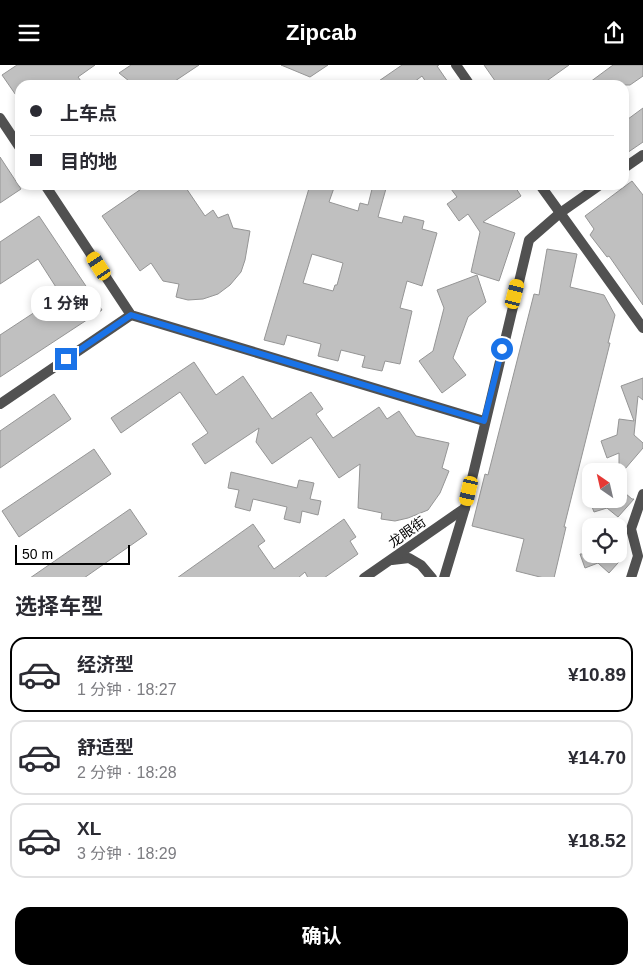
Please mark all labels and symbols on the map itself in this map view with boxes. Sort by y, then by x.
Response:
car [84,249,113,283]
car [504,278,525,310]
callout: 1 分钟 [31,287,101,321]
route start [491,338,513,360]
route end [55,348,77,370]
north arrow [582,463,628,507]
car [458,475,479,507]
street label: 龙眼街 [385,513,429,551]
scale bar [15,543,130,566]

